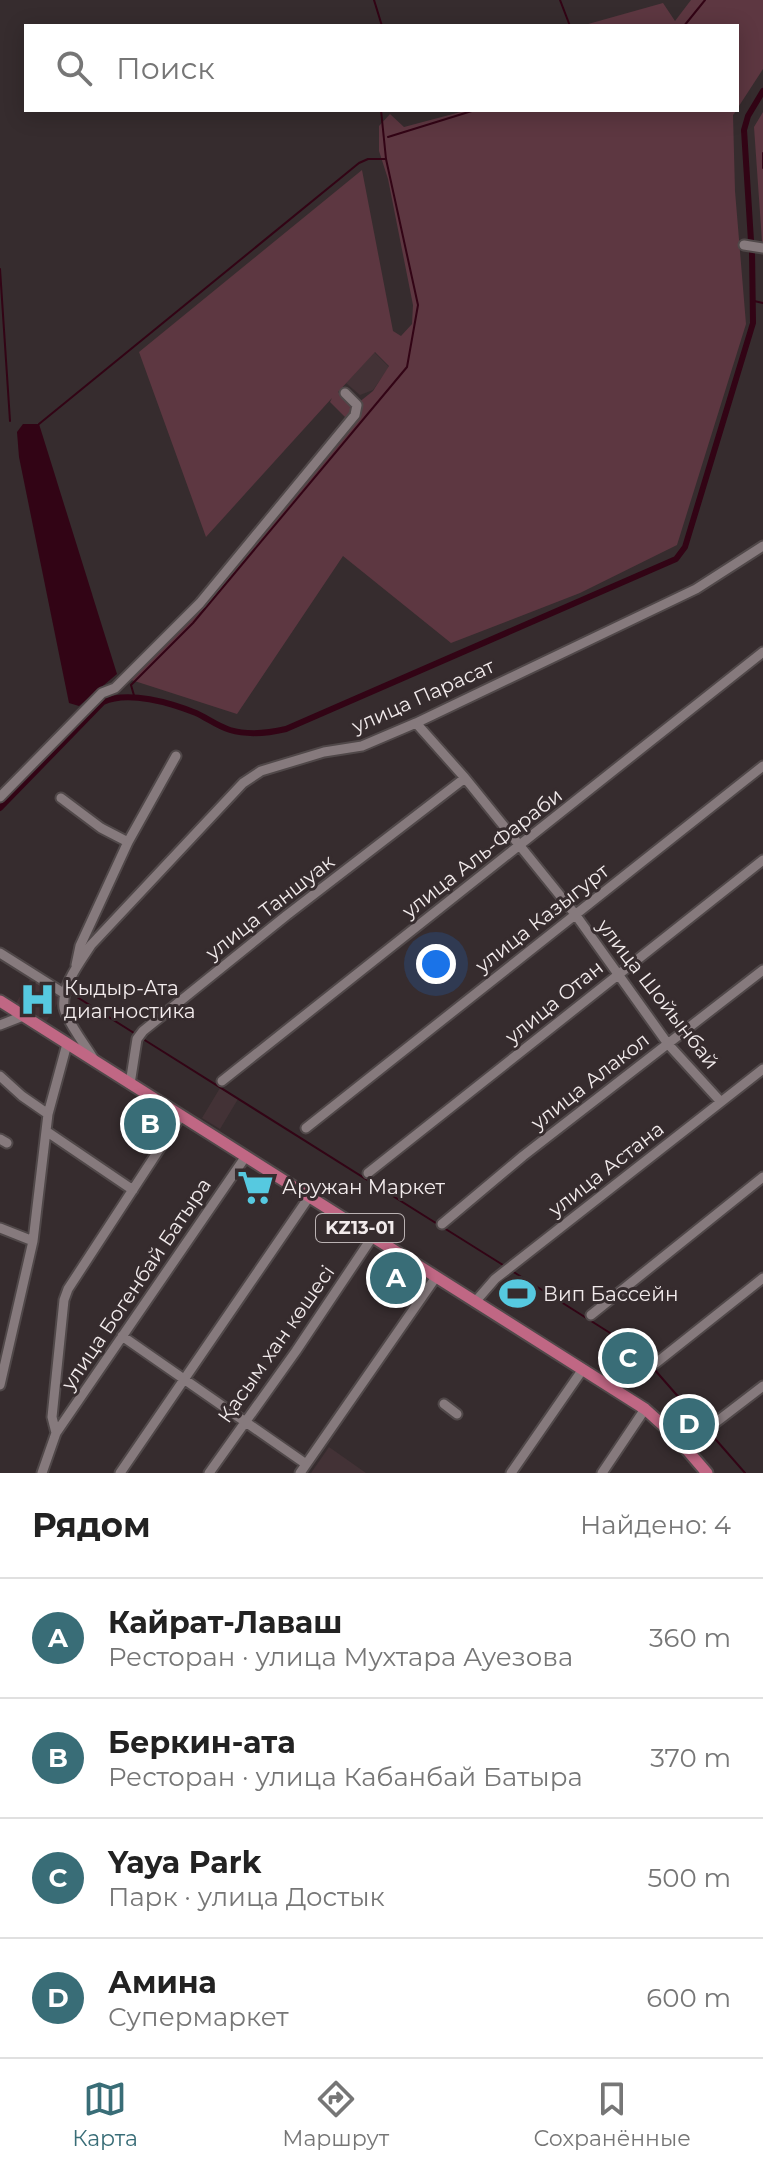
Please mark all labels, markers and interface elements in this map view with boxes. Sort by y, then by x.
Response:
search box [24,24,739,112]
icon: search [52,46,96,90]
text: Поиск [116,50,215,87]
street label: улица Парасат [347,654,499,739]
street label: улица Аль-Фараби [396,783,567,924]
street label: улица Таншуак [200,849,339,965]
street label: улица Казыгурт [470,858,614,978]
street label: улица Шойынбай [591,913,724,1074]
your location [416,944,456,984]
street label: улица Отан [499,955,608,1049]
place label: Кыдыр-Ата диагностика [64,976,196,1023]
hospital icon: Кыдыр-Ата диагностика [19,981,57,1019]
street label: улица Алакол [525,1027,654,1135]
pin: B [124,1094,176,1154]
street label: улица Астана [543,1117,668,1222]
supermarket icon: Аружан Маркет [237,1168,275,1206]
street label: улица Богенбай Батыра [56,1174,216,1395]
place label: Аружан Маркет [282,1175,446,1199]
road number: KZ13-01 [316,1214,404,1242]
pin: A [370,1248,422,1308]
street label: Қасым хан көшесі [213,1261,339,1427]
sports icon: Вип Бассейн [498,1275,536,1313]
place label: Вип Бассейн [543,1282,678,1306]
pin: C [602,1328,654,1388]
pin: D [663,1394,715,1454]
text: Рядом [32,1504,151,1546]
text: Найдено: 4 [580,1509,731,1541]
text: Кайрат-Лаваш [108,1604,342,1641]
text: A [48,1622,68,1654]
text: 360 m [649,1622,731,1654]
text: Ресторан · улица Мухтара Ауезова [108,1641,573,1673]
text: Беркин-ата [108,1724,296,1761]
text: B [48,1742,68,1774]
text: 370 m [650,1742,731,1774]
text: Ресторан · улица Кабанбай Батыра [108,1761,583,1793]
text: Yaya Park [108,1844,261,1881]
text: C [49,1862,67,1894]
text: 500 m [647,1862,731,1894]
text: Парк · улица Достык [108,1881,385,1913]
text: Амина [108,1964,217,2001]
text: D [47,1982,69,2014]
text: 600 m [646,1982,731,2014]
text: Супермаркет [108,2001,289,2033]
tab: Карта [72,2077,138,2152]
tab: Маршрут [282,2077,389,2152]
tab: Сохранённые [534,2077,691,2152]

